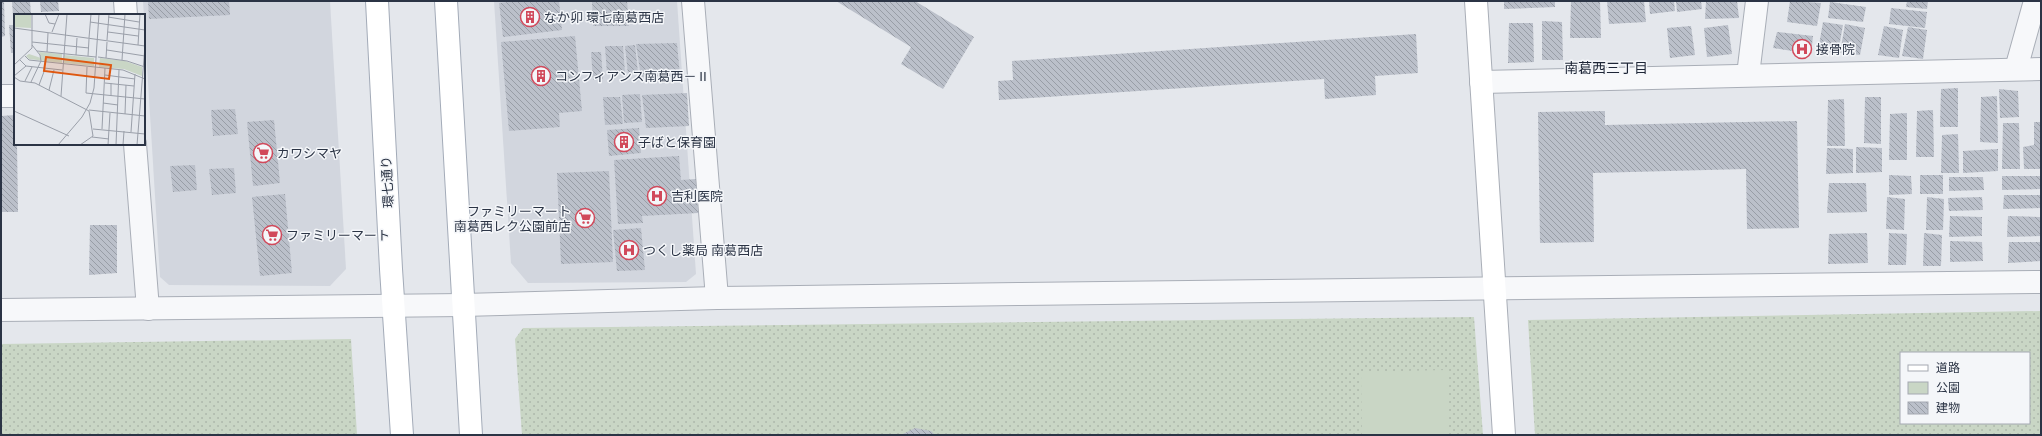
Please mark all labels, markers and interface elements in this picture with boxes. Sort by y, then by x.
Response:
building icon: なか卯 環七南葛西店 [519,6,541,28]
place label: なか卯 環七南葛西店 [544,10,664,25]
inset map [14,14,145,145]
hospital icon: 接骨院 [1791,38,1813,60]
place label: 接骨院 [1816,42,1855,57]
district label: 南葛西三丁目 [1564,60,1648,76]
building icon: コンフィアンス南葛西－Ⅱ [530,65,552,87]
place label: コンフィアンス南葛西－Ⅱ [555,69,710,84]
building icon: 子ばと保育園 [613,131,635,153]
place label: 子ばと保育園 [638,135,716,150]
supermarket icon: カワシマヤ [252,142,274,164]
place label: カワシマヤ [277,146,342,161]
street label: 環七通り [379,156,396,208]
hospital icon: 吉利医院 [646,185,668,207]
place label: 吉利医院 [671,189,723,204]
place label: ファミリーマート 南葛西レク公園前店 [454,204,571,234]
supermarket icon: ファミリーマート 南葛西レク公園前店 [574,207,596,229]
supermarket icon: ファミリーマート [261,224,283,246]
place label: ファミリーマート [286,228,390,243]
hospital icon: つくし薬局 南葛西店 [618,239,640,261]
place label: つくし薬局 南葛西店 [643,243,763,258]
legend [1900,352,2030,424]
text: 道路 [1936,361,1960,375]
text: 公園 [1936,381,1960,395]
text: 建物 [1936,401,1960,415]

